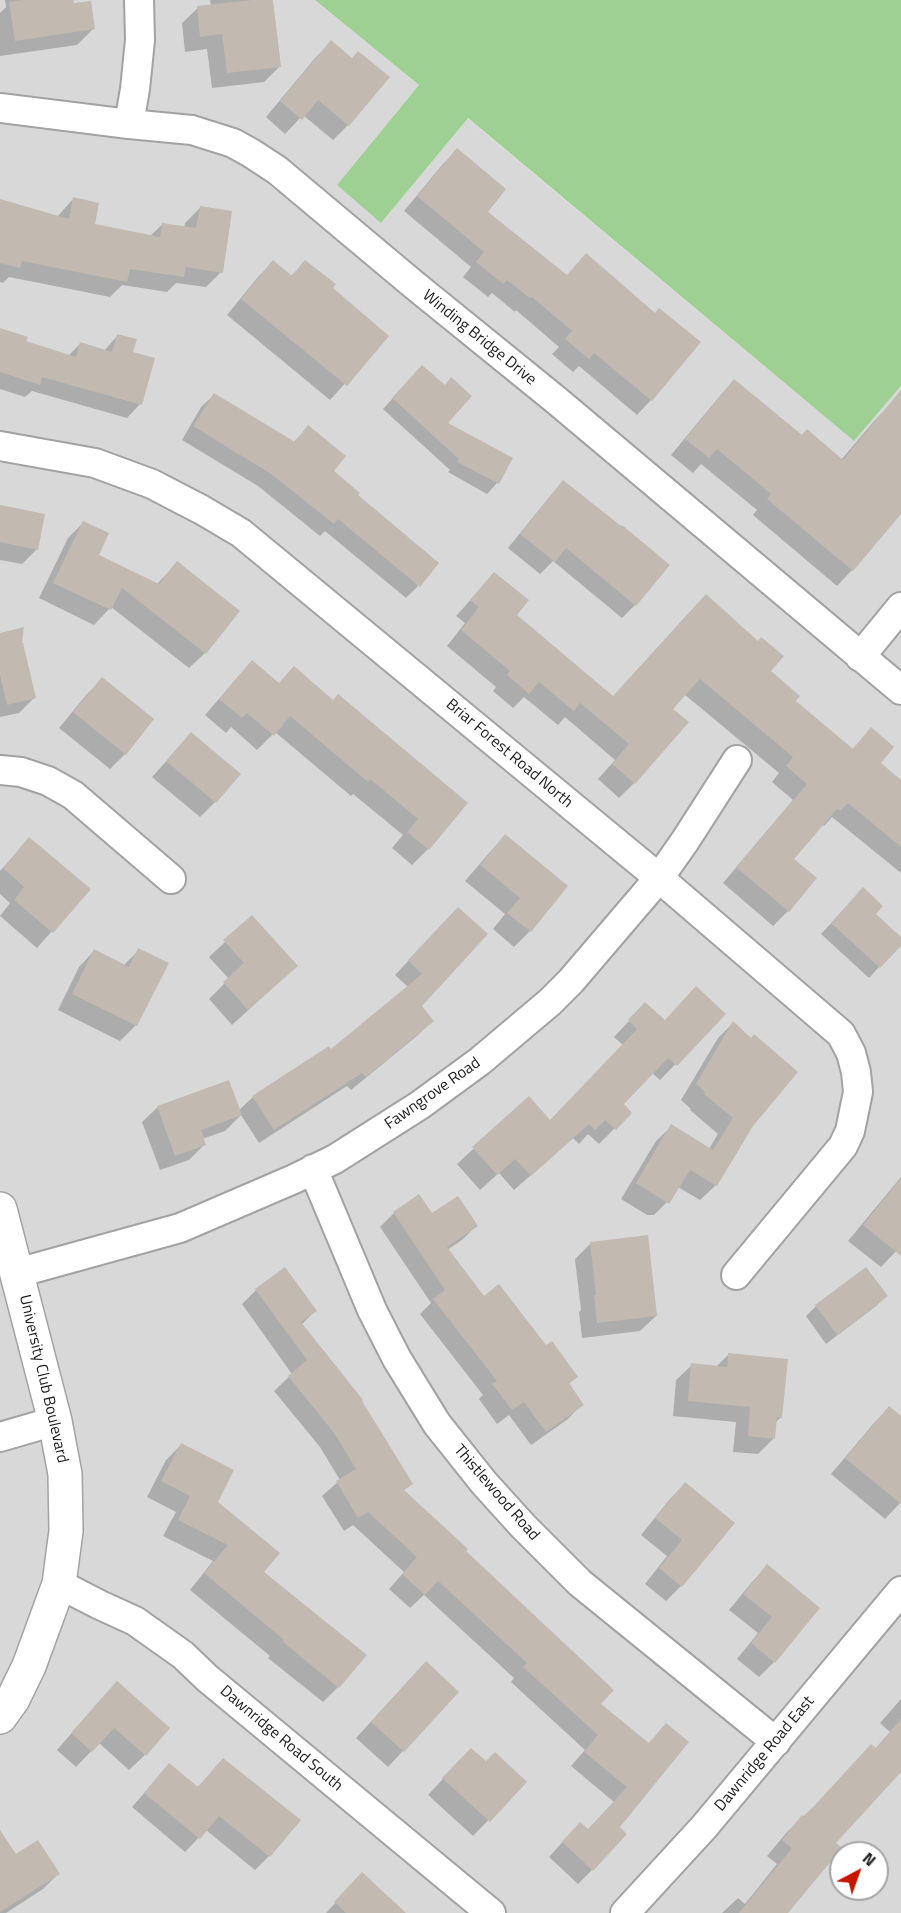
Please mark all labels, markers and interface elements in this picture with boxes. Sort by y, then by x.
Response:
street label: Winding Bridge Drive [418,286,540,390]
street label: Briar Forest Road North [442,695,576,813]
street label: Fawngrove Road [381,1054,485,1134]
street label: University Club Boulevard [14,1293,72,1465]
street label: Thistlewood Road [449,1441,543,1545]
street label: Dawnridge Road South [216,1682,346,1796]
street label: Dawnridge Road East [711,1692,819,1816]
north arrow [829,1841,889,1901]
text: N [857,1846,882,1872]

